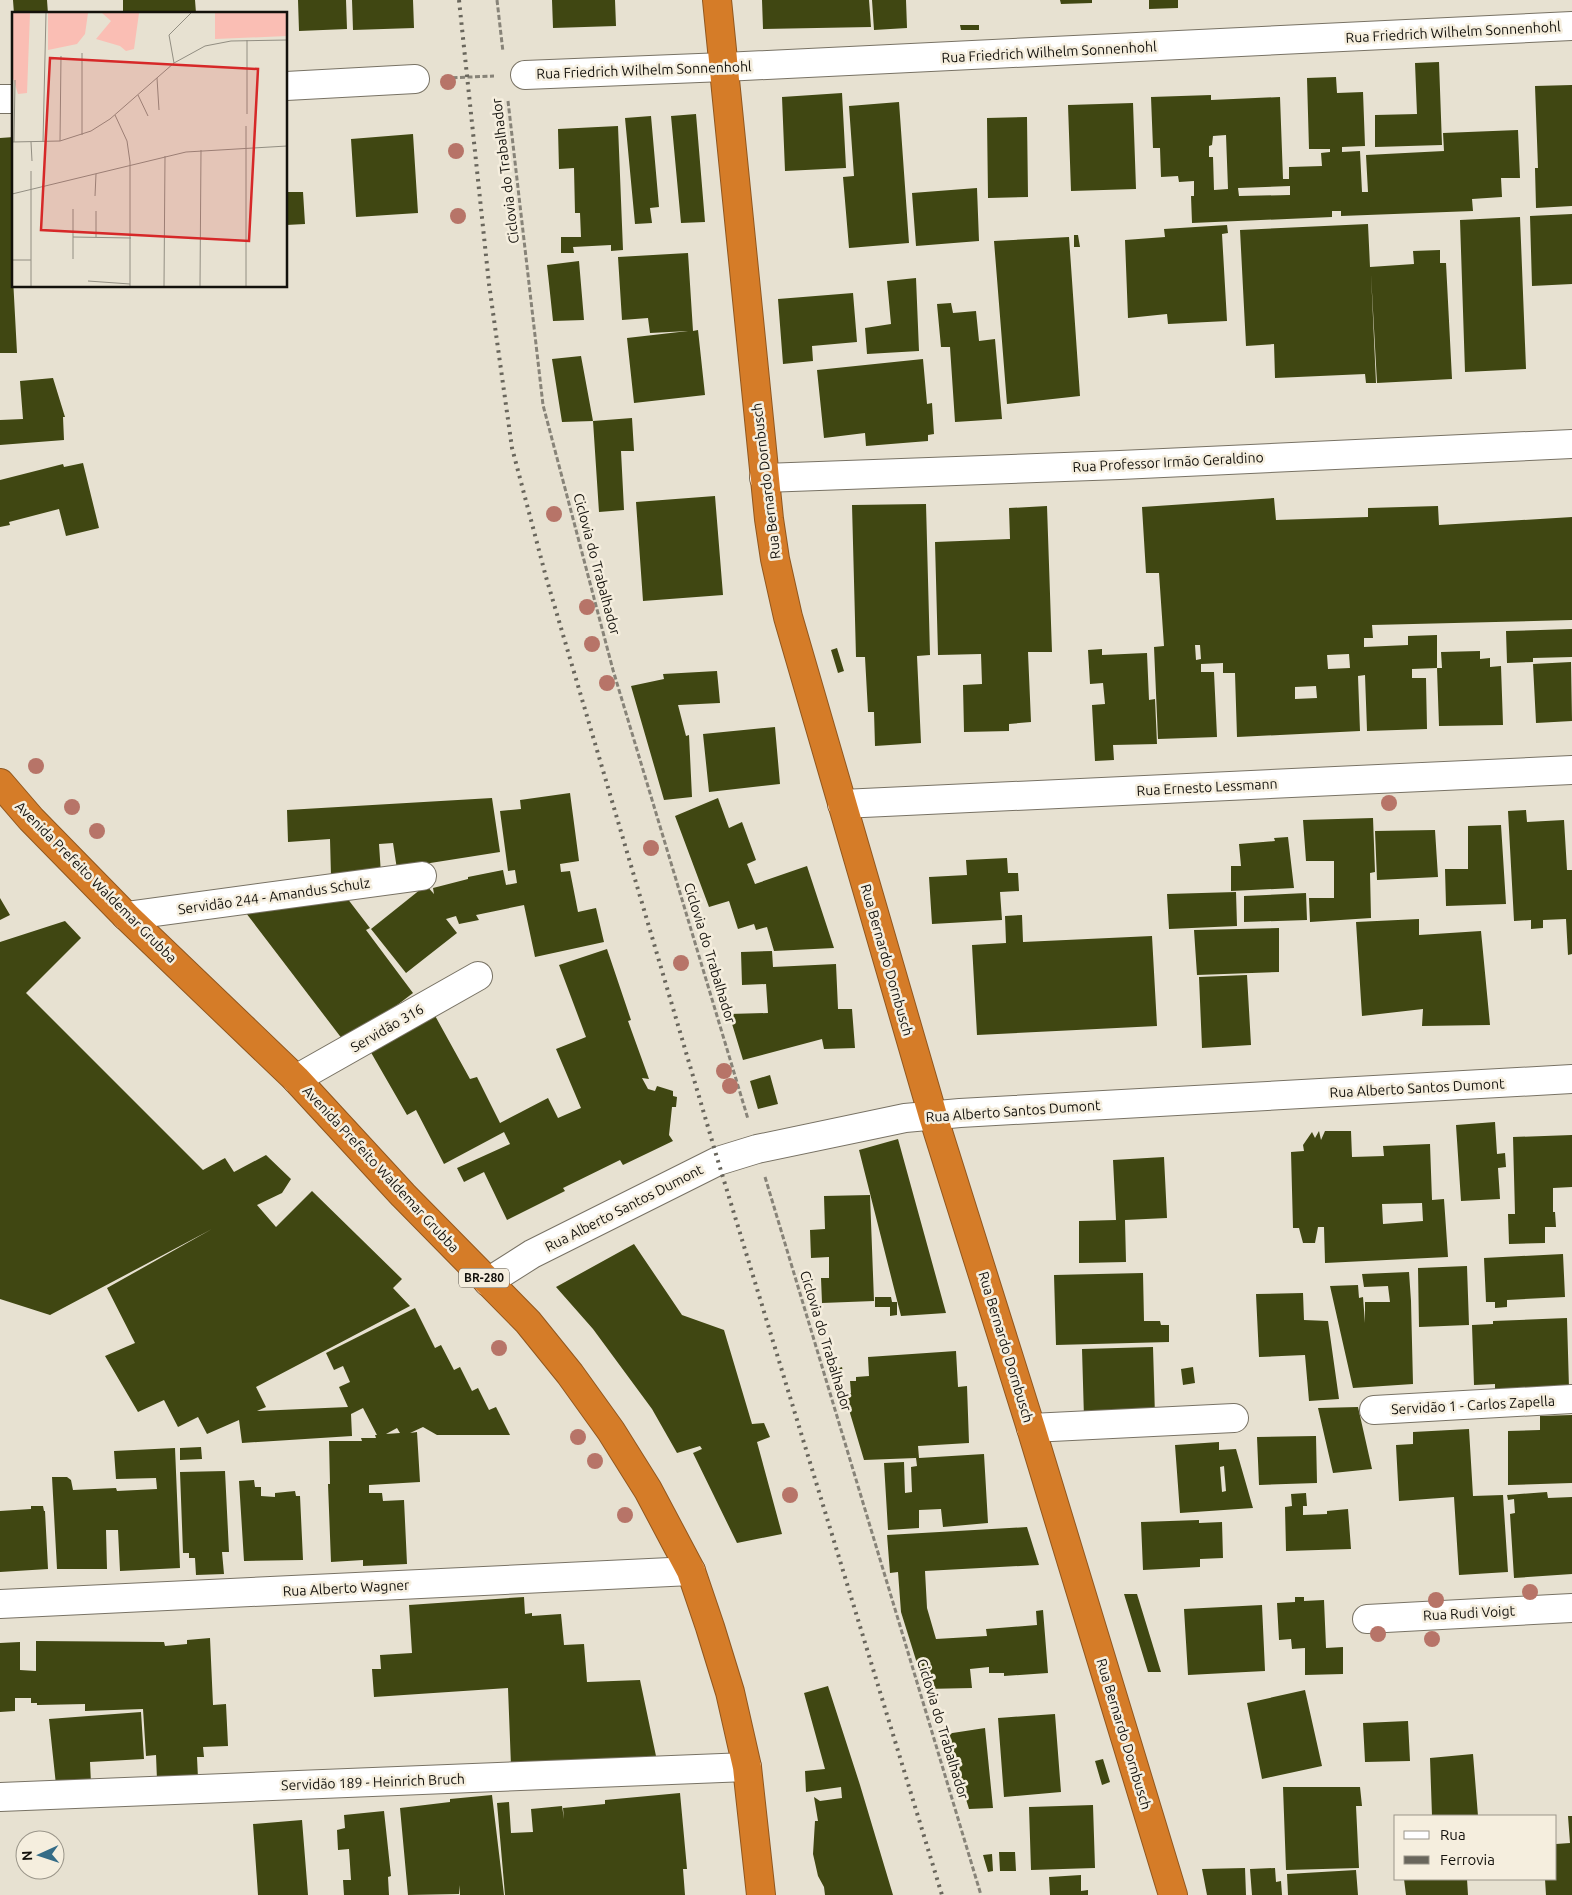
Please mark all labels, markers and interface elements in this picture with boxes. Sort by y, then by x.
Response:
inset map [12,12,288,288]
street label: Rua Friedrich Wilhelm Sonnenhohl [1345,18,1561,46]
street label: Rua Friedrich Wilhelm Sonnenhohl [941,38,1157,66]
street label: Rua Friedrich Wilhelm Sonnenhohl [536,58,752,82]
street label: Ciclovia do Trabalhador [488,97,522,245]
street label: Rua Bernardo Dornbusch [748,402,784,560]
street label: Rua Professor Irmão Geraldino [1072,449,1264,475]
street label: Ciclovia do Trabalhador [570,491,624,637]
street label: Rua Ernesto Lessmann [1136,775,1278,799]
street label: Avenida Prefeito Waldemar Grubba [12,798,180,966]
street label: Servidão 244 - Amandus Schulz [177,875,371,917]
street label: Ciclovia do Trabalhador [681,881,739,1026]
street label: Rua Bernardo Dornbusch [858,882,916,1038]
street label: Servidão 316 [348,1001,426,1055]
street label: Rua Alberto Santos Dumont [1329,1075,1505,1101]
street label: Avenida Prefeito Waldemar Grubba [300,1083,462,1255]
street label: Rua Alberto Santos Dumont [925,1097,1101,1125]
street label: Rua Alberto Santos Dumont [542,1161,706,1255]
road number: BR-280 [459,1268,509,1288]
street label: Ciclovia do Trabalhador [797,1269,855,1414]
street label: Rua Bernardo Dornbusch [975,1269,1037,1425]
street label: Servidão 1 - Carlos Zapella [1391,1393,1555,1417]
street label: Rua Alberto Wagner [282,1577,410,1599]
street label: Rua Rudi Voigt [1423,1603,1516,1623]
street label: Rua Bernardo Dornbusch [1093,1656,1155,1812]
street label: Ciclovia do Trabalhador [914,1657,972,1802]
street label: Servidão 189 - Heinrich Bruch [281,1771,465,1793]
legend [1394,1815,1557,1880]
text: Rua [1440,1826,1466,1843]
north arrow [15,1830,65,1880]
text: N [19,1850,35,1861]
text: Ferrovia [1440,1851,1495,1868]

